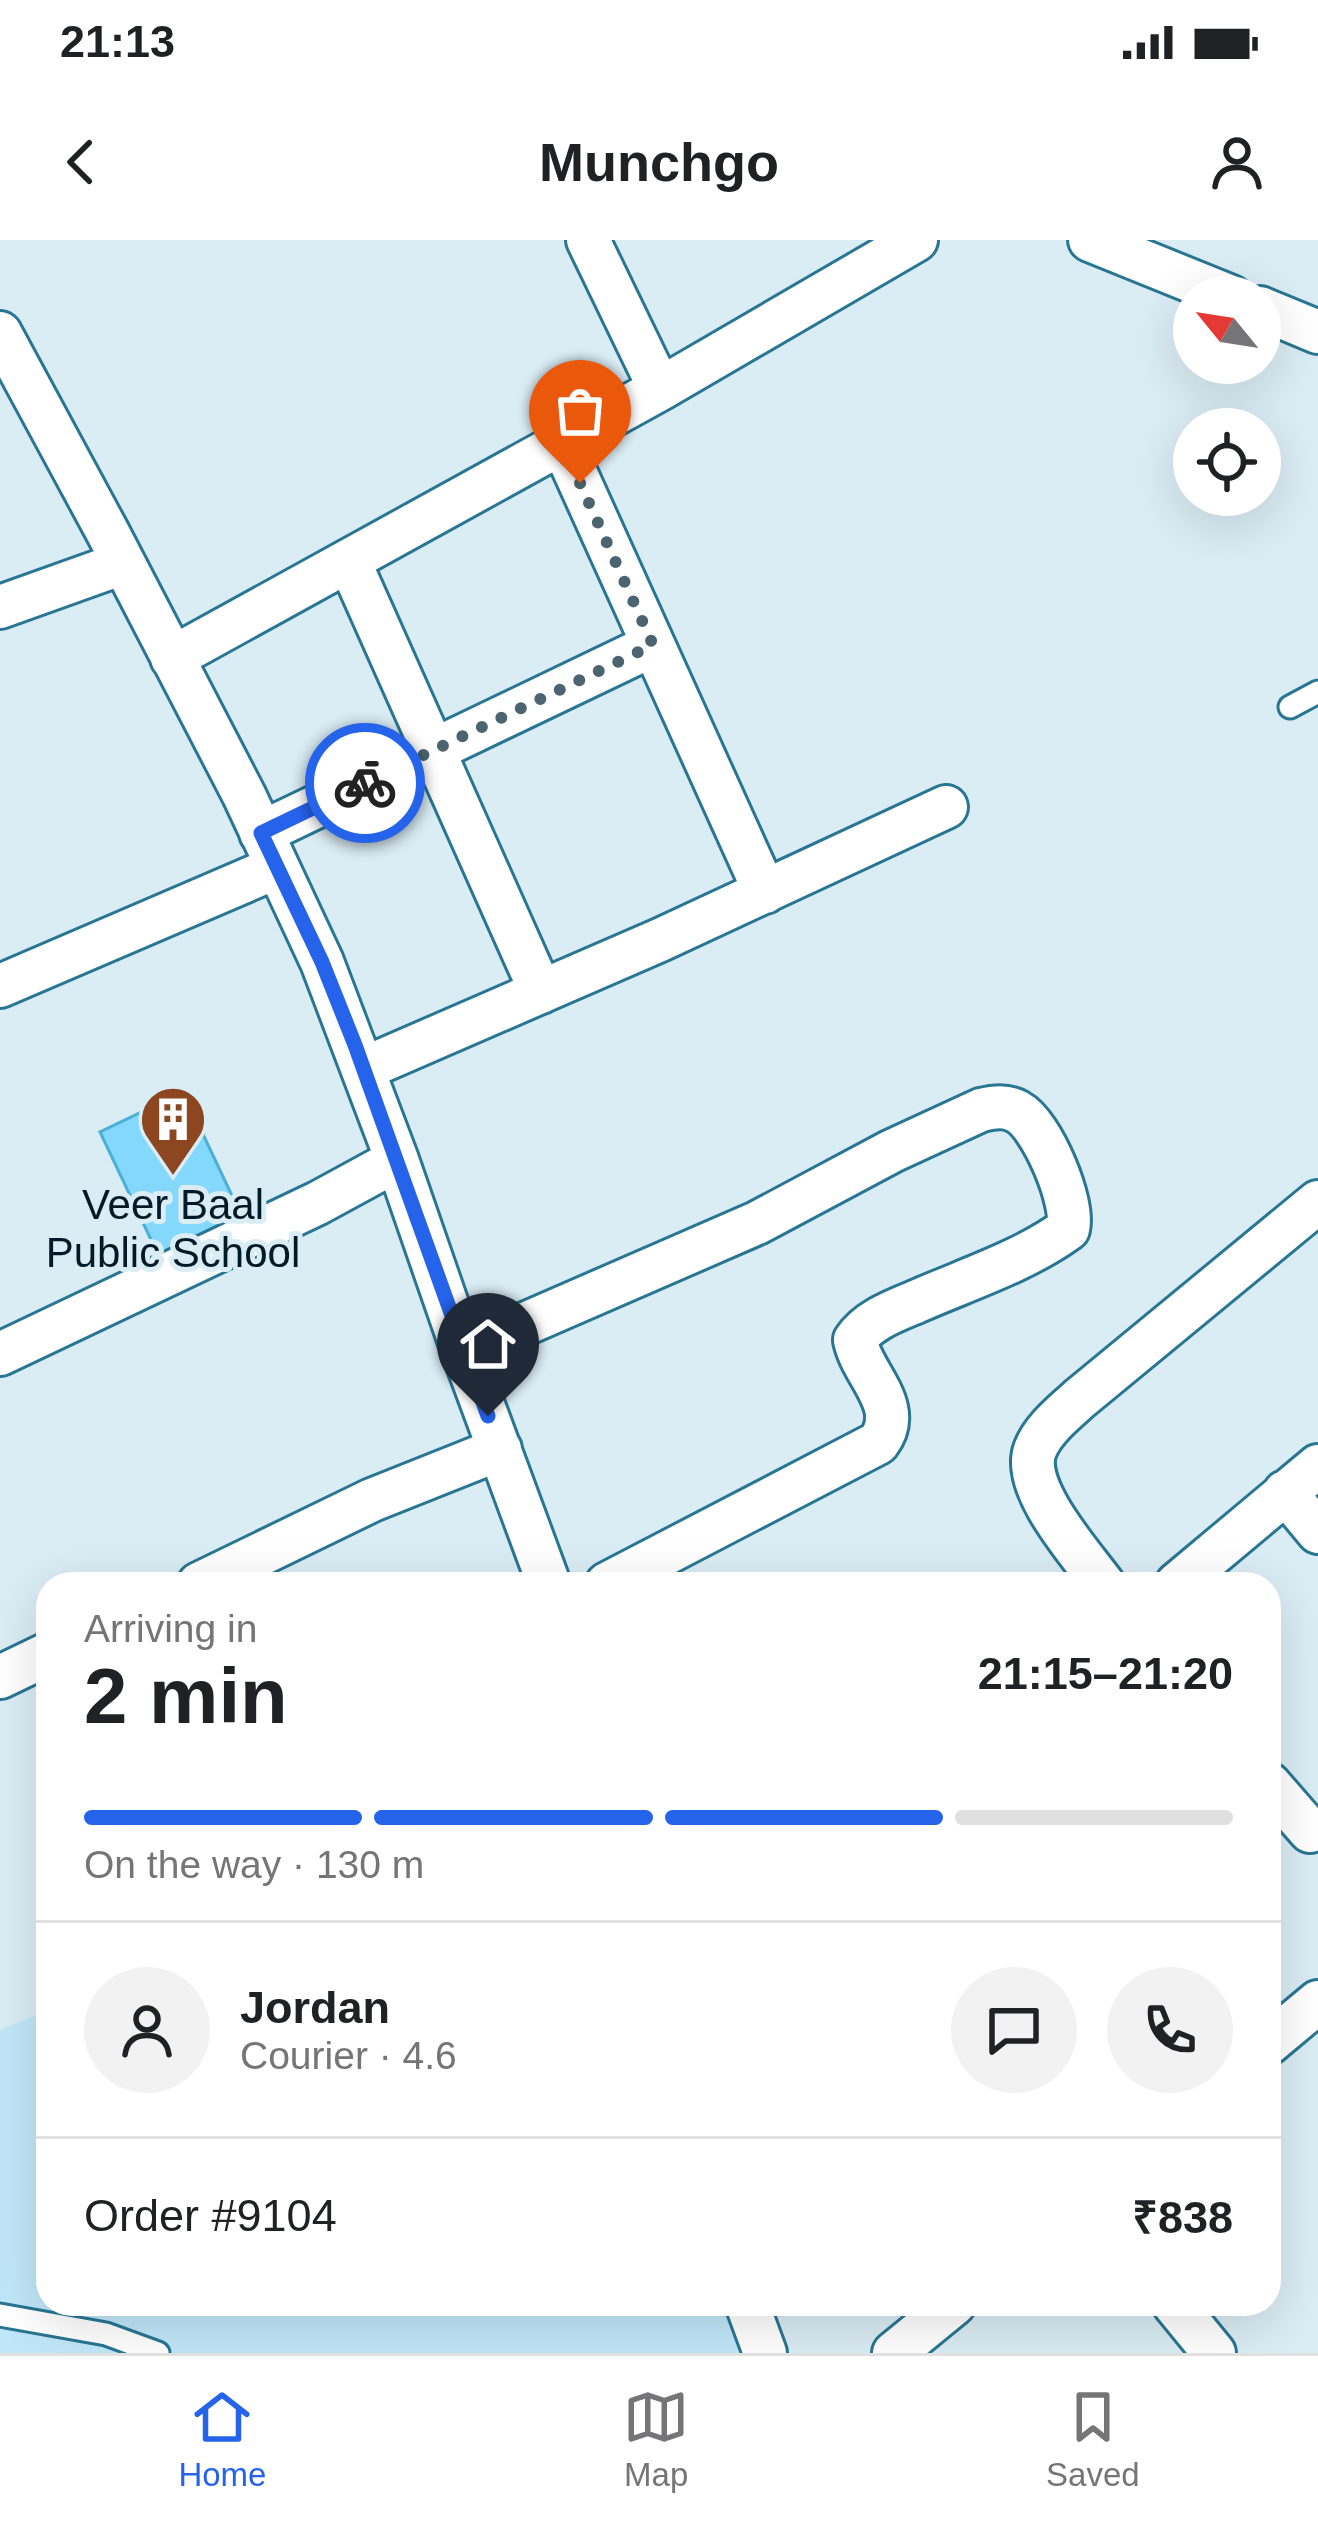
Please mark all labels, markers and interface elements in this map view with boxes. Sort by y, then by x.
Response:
text: 21:13 [60,16,175,67]
icon: back [48,129,114,195]
icon: person [1204,129,1270,195]
text: Munchgo [539,132,779,192]
north arrow [1173,276,1281,384]
map controls [1173,276,1281,516]
pin [529,360,631,483]
icon: bag [547,378,613,444]
button: locate [1173,408,1281,516]
courier [305,723,425,843]
icon: bike [332,750,398,816]
building icon: Veer Baal Public School [138,1084,208,1178]
place label: Veer Baal Public School [46,1181,300,1276]
pin [437,1293,539,1416]
icon: home [455,1311,521,1377]
text: Arriving in [84,1607,257,1650]
text: 21:15–21:20 [978,1648,1233,1699]
text: 2 min [84,1652,288,1740]
text: On the way · 130 m [84,1843,424,1886]
button: person [84,1967,210,2093]
button: chat [951,1967,1077,2093]
button: phone [1107,1967,1233,2093]
text: Jordan [240,1982,390,2033]
text: Courier · 4.6 [240,2034,457,2077]
text: Order #9104 [84,2190,337,2241]
text: ₹838 [1132,2192,1233,2243]
tab: Home [178,2384,266,2494]
tab: Map [623,2384,689,2494]
tab: Saved [1046,2384,1140,2494]

